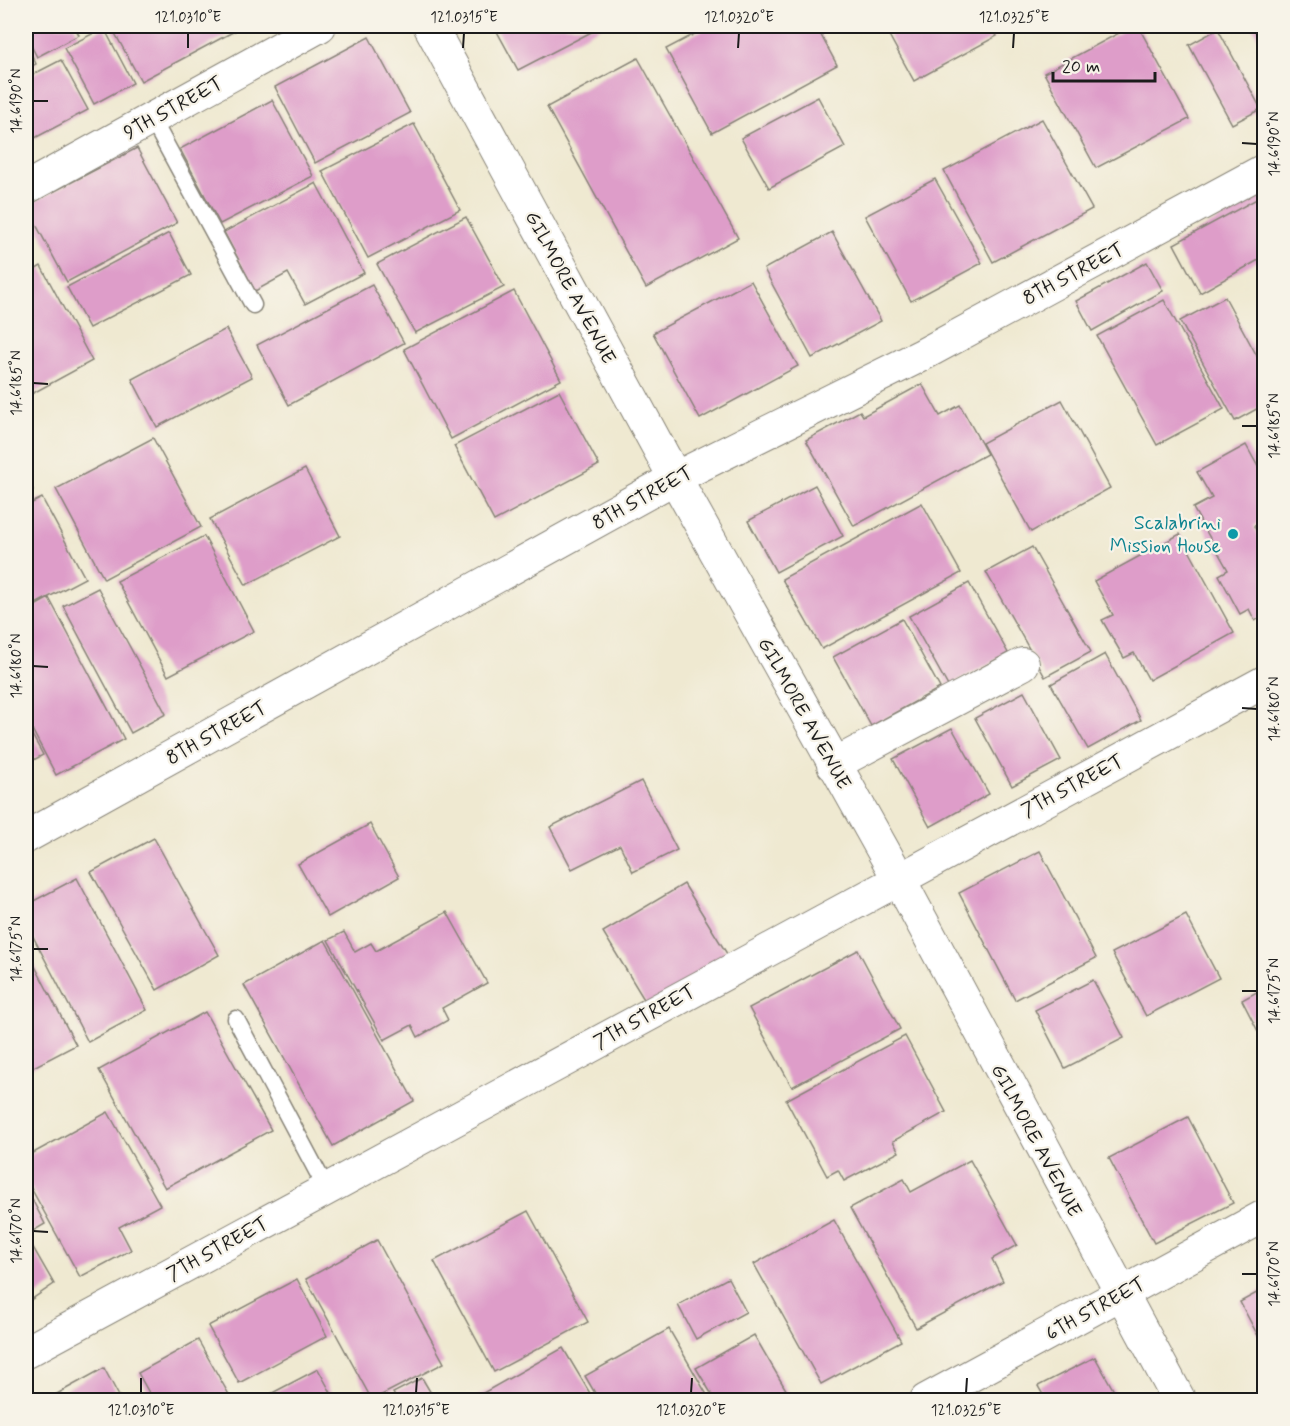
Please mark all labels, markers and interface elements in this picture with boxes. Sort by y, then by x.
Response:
text: 121.0310°E [155,8,222,28]
text: 121.0315°E [430,8,498,28]
text: 121.0320°E [704,8,774,28]
text: 121.0325°E [979,8,1049,28]
scale bar [1053,45,1155,83]
text: 20 m [1062,55,1100,79]
text: 14.6190°N [7,69,27,133]
street label: 9TH STREET [119,70,228,147]
text: 14.6190°N [1265,112,1285,176]
street label: GILMORE AVENUE [518,206,622,369]
street label: 8TH STREET [1018,236,1129,312]
text: 14.6185°N [7,350,27,416]
text: 14.6185°N [1265,393,1285,459]
street label: 8TH STREET [588,460,698,537]
place label: Scalabrini Mission House [1110,510,1221,560]
marker: Scalabrini Mission House [1226,527,1240,541]
text: 14.6180°N [7,633,27,699]
street label: GILMORE AVENUE [751,633,857,795]
text: 14.6180°N [1265,676,1285,742]
street label: 8TH STREET [162,695,272,772]
street label: 7TH STREET [1017,748,1129,825]
text: 14.6175°N [7,916,27,982]
text: 14.6175°N [1265,958,1285,1024]
street label: 7TH STREET [589,978,700,1056]
street label: GILMORE AVENUE [984,1059,1088,1222]
text: 14.6170°N [7,1198,27,1264]
street label: 7TH STREET [162,1210,273,1288]
text: 14.6170°N [1265,1241,1285,1307]
street label: 6TH STREET [1041,1271,1150,1348]
text: 121.0310°E [108,1401,175,1421]
text: 121.0315°E [382,1401,450,1421]
text: 121.0320°E [656,1401,726,1421]
text: 121.0325°E [931,1401,1001,1421]

